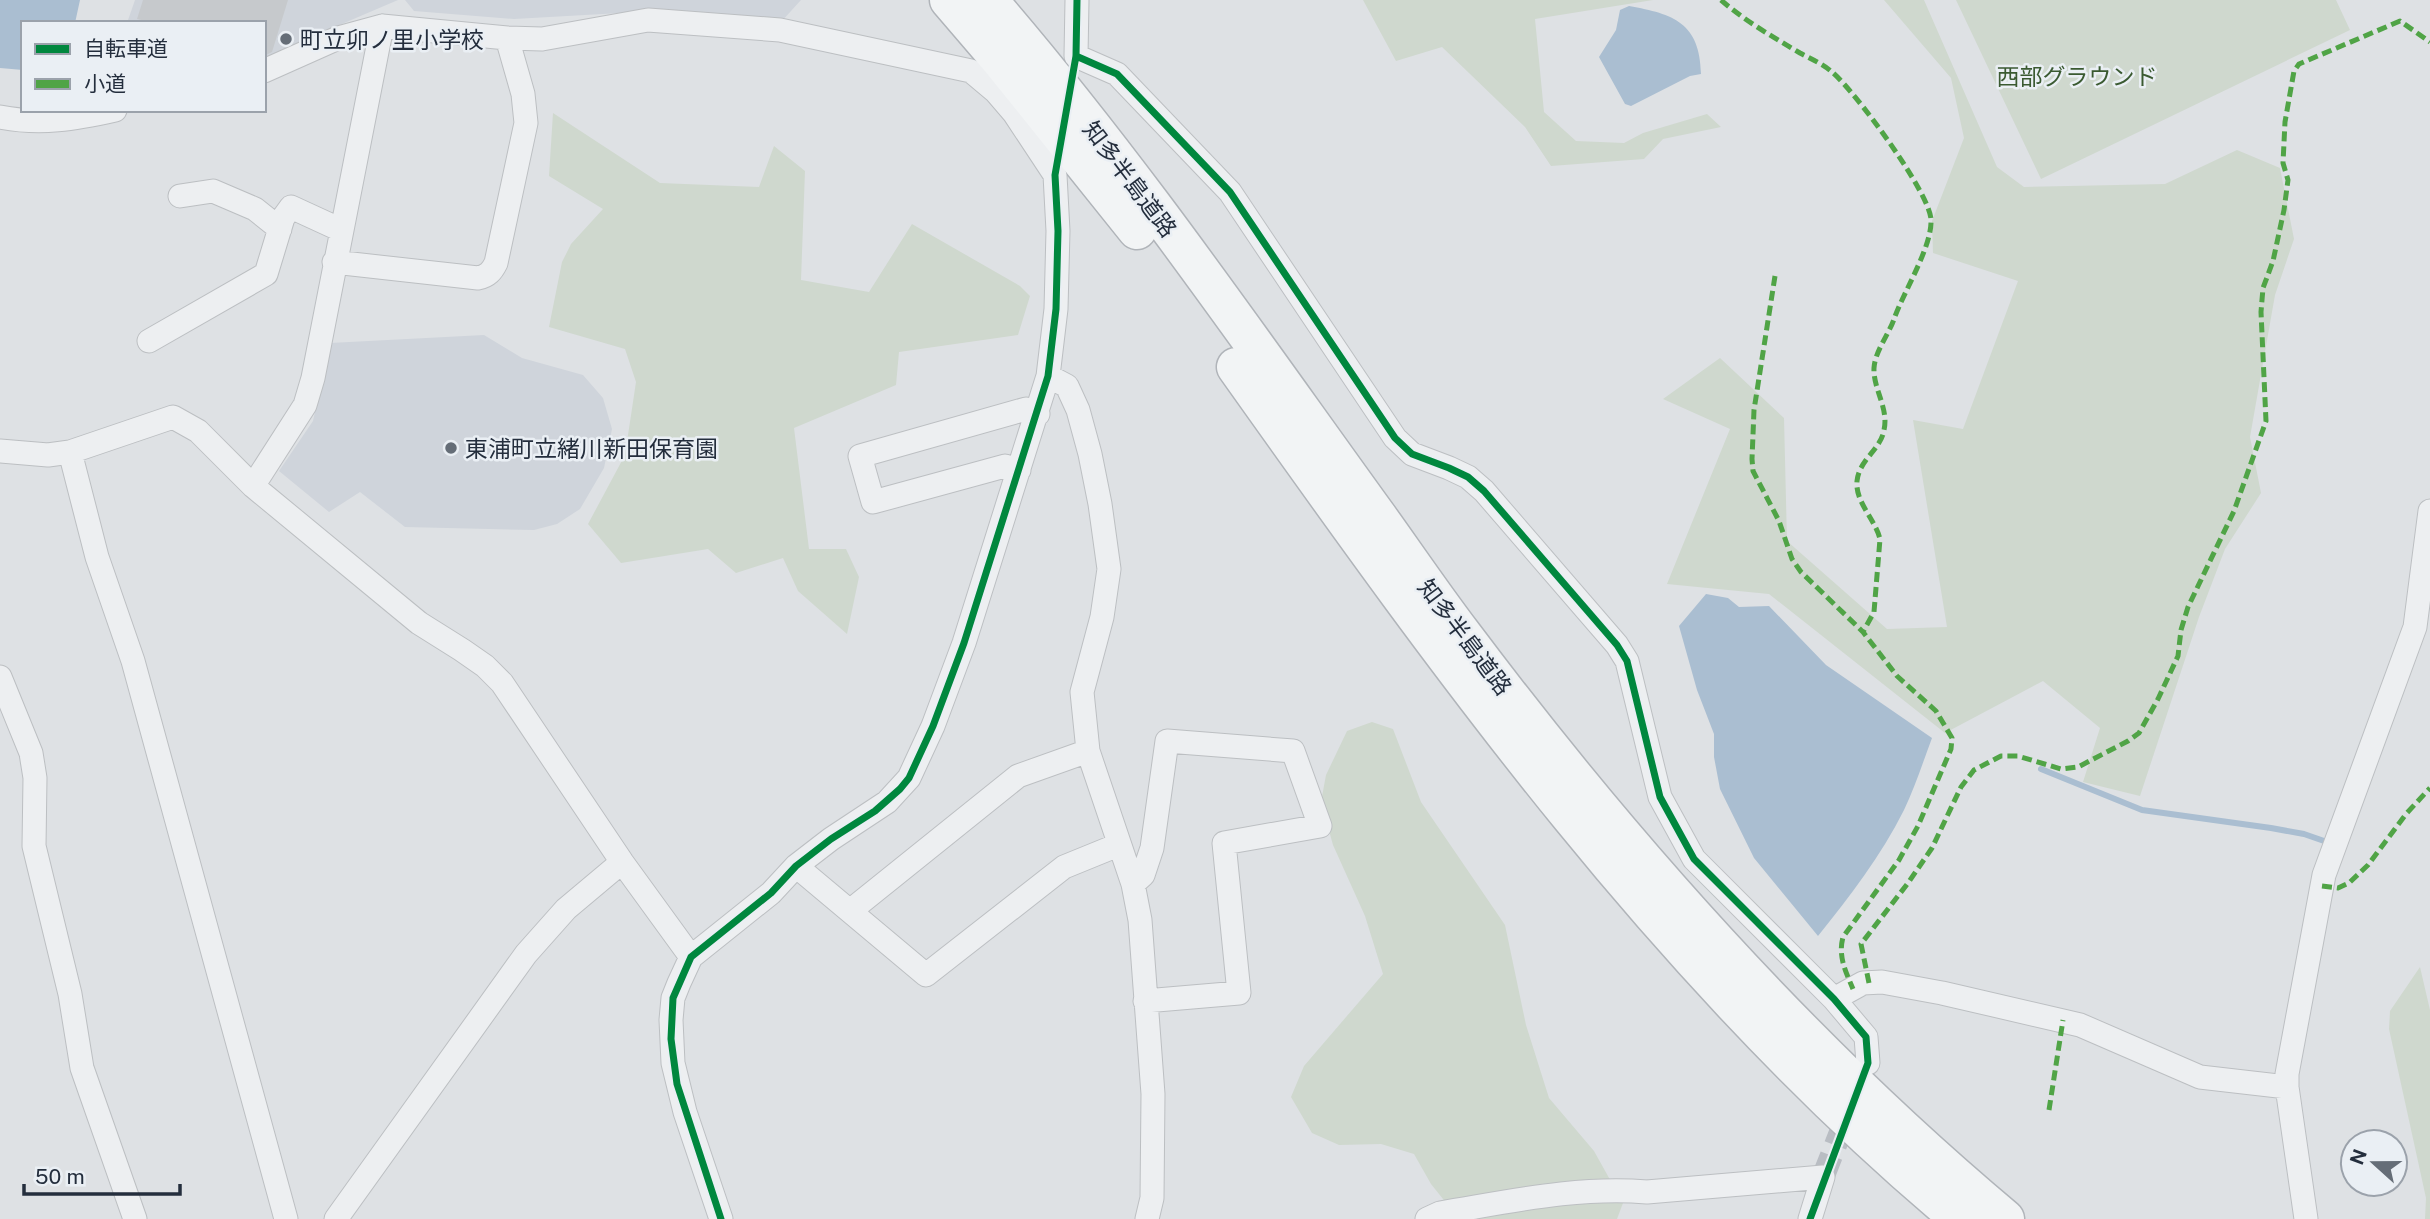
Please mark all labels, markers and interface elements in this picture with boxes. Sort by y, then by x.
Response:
legend [21,21,266,112]
place label: 町立卯ノ里小学校 [300,26,484,53]
marker: 町立卯ノ里小学校 [278,31,294,47]
text: 自転車道 [84,36,168,61]
park label: 西部グラウンド [1997,63,2158,90]
text: 小道 [84,71,126,96]
street label: 知多半島道路 [1078,116,1182,242]
place label: 東浦町立緒川新田保育園 [465,435,718,462]
marker: 東浦町立緒川新田保育園 [443,440,459,456]
street label: 知多半島道路 [1413,574,1517,700]
north arrow [2339,1128,2409,1198]
text: N [2345,1146,2371,1168]
scale bar [24,1152,180,1196]
text: 50 m [35,1164,85,1189]

